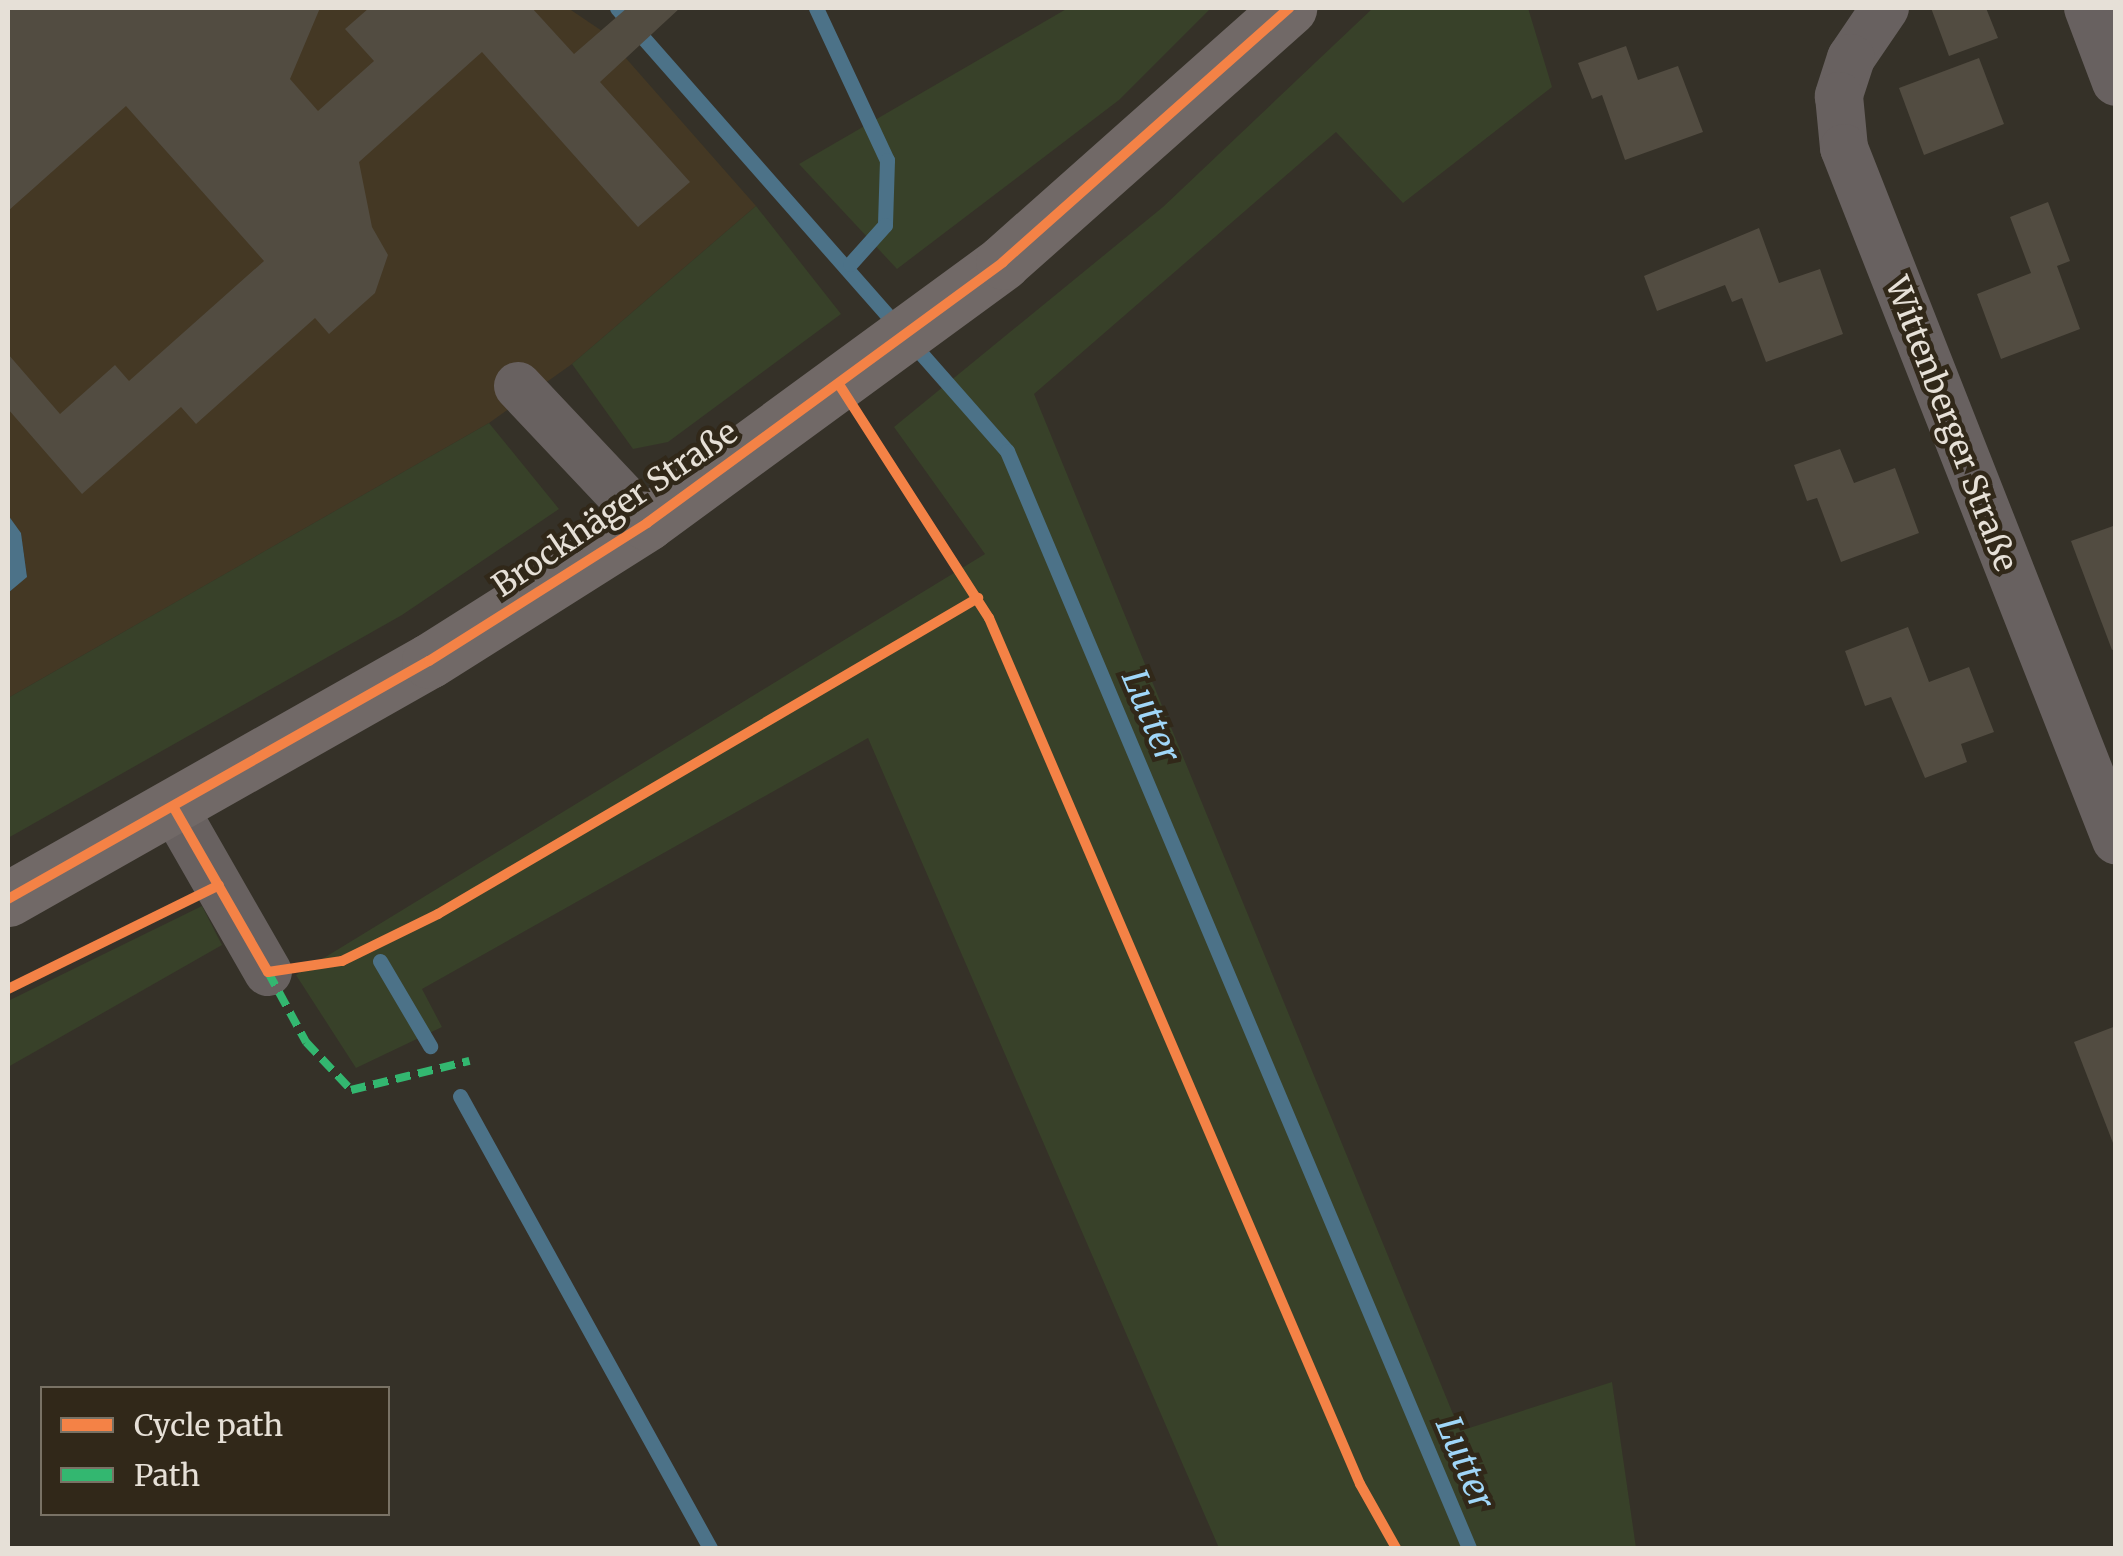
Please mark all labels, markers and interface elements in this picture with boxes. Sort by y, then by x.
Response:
street label: Wittenberger Straße [1877,271,2025,577]
street label: Brockhäger Straße [485,413,745,605]
water label: Lutter [1113,663,1189,769]
legend [40,1386,390,1516]
text: Cycle path [134,1406,283,1444]
water label: Lutter [1427,1410,1503,1516]
text: Path [134,1456,200,1494]

